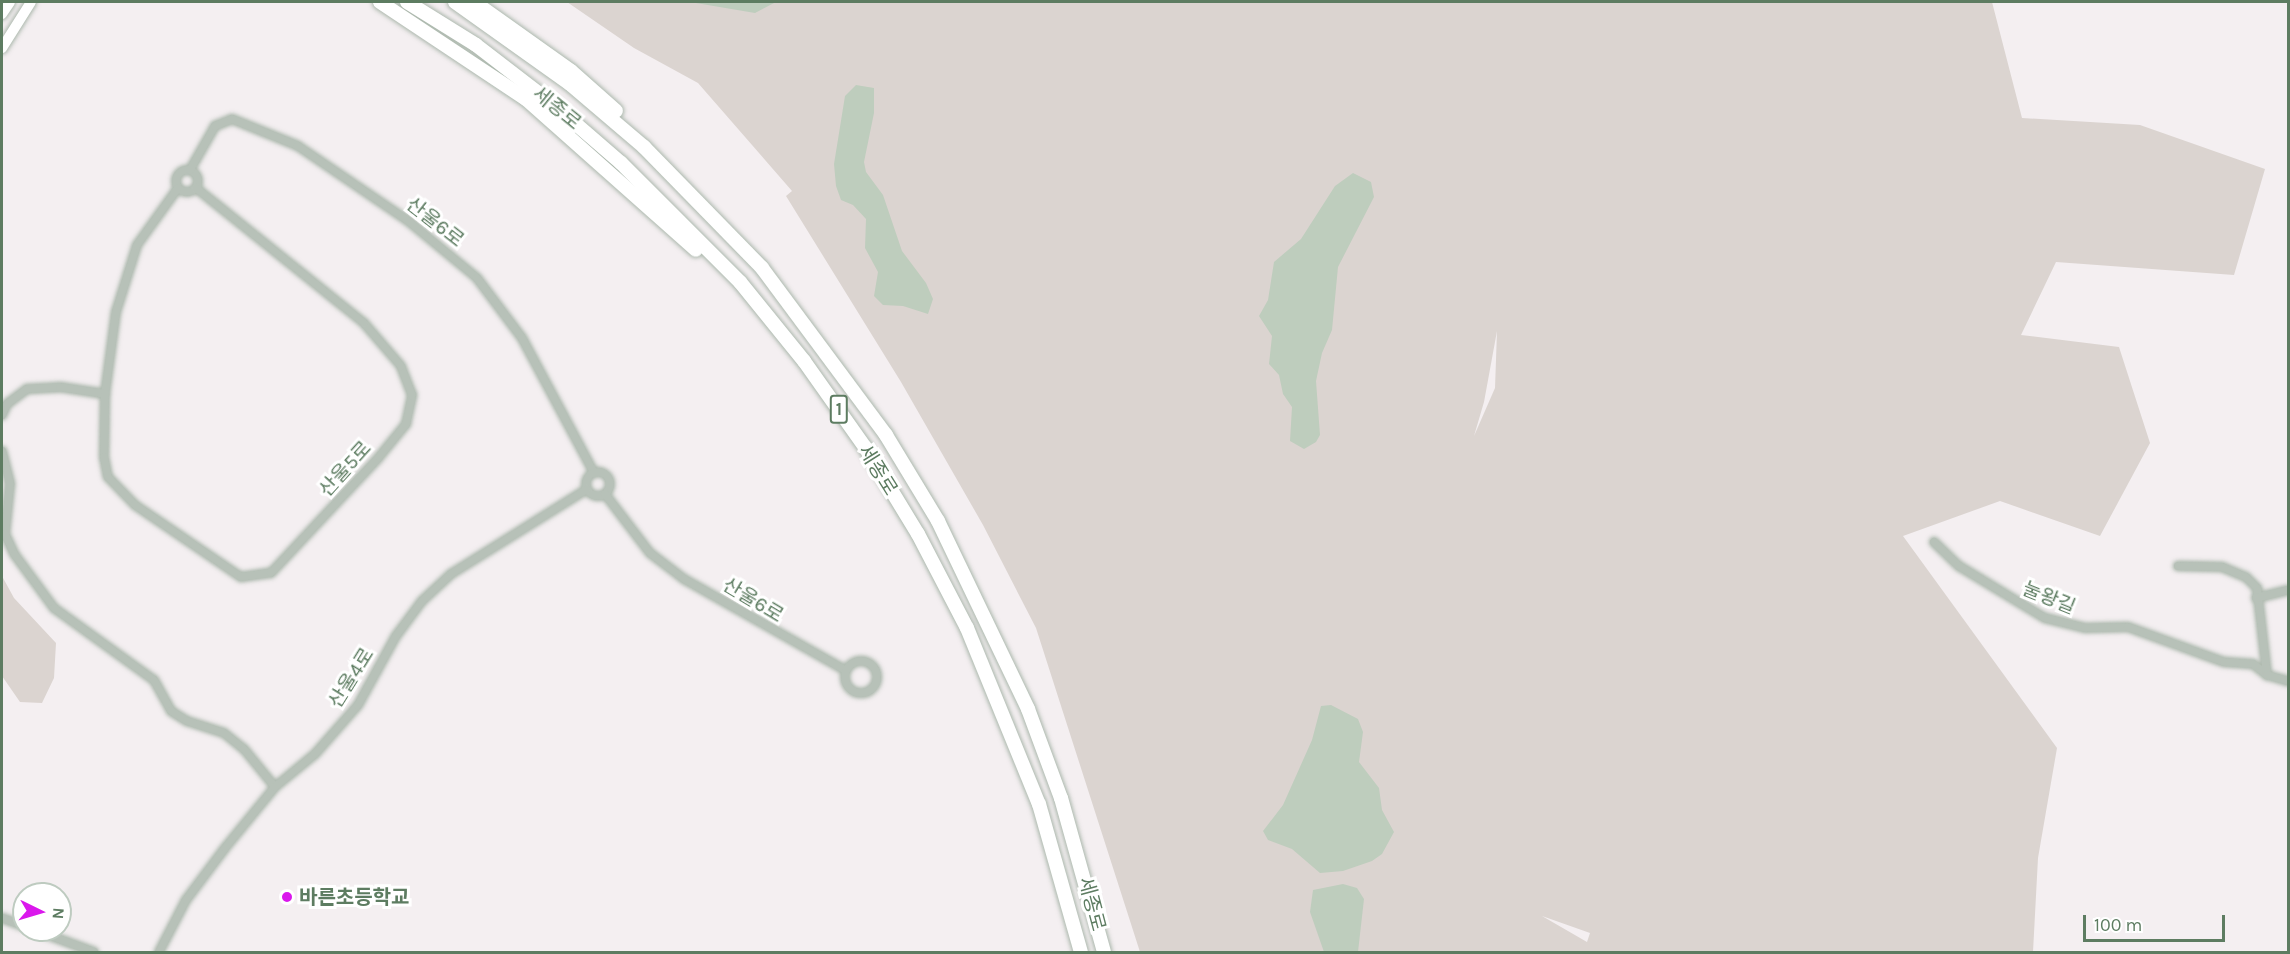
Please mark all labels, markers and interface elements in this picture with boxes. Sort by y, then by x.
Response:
street label: 세종로 [528,81,586,135]
street label: 산울6로 [401,192,469,252]
road number: 1 [828,394,850,424]
street label: 산울5로 [314,436,376,502]
street label: 세종로 [853,440,903,500]
street label: 산울6로 [718,573,788,627]
street label: 눌왕길 [2019,577,2079,619]
street label: 산울4로 [323,643,379,713]
street label: 세종로 [1073,874,1111,934]
north arrow [12,882,72,942]
place label: 바른초등학교 [299,885,409,909]
marker: 바른초등학교 [280,890,294,904]
scale bar [2086,903,2228,941]
text: N [48,907,68,920]
text: 100 m [2094,914,2142,936]

